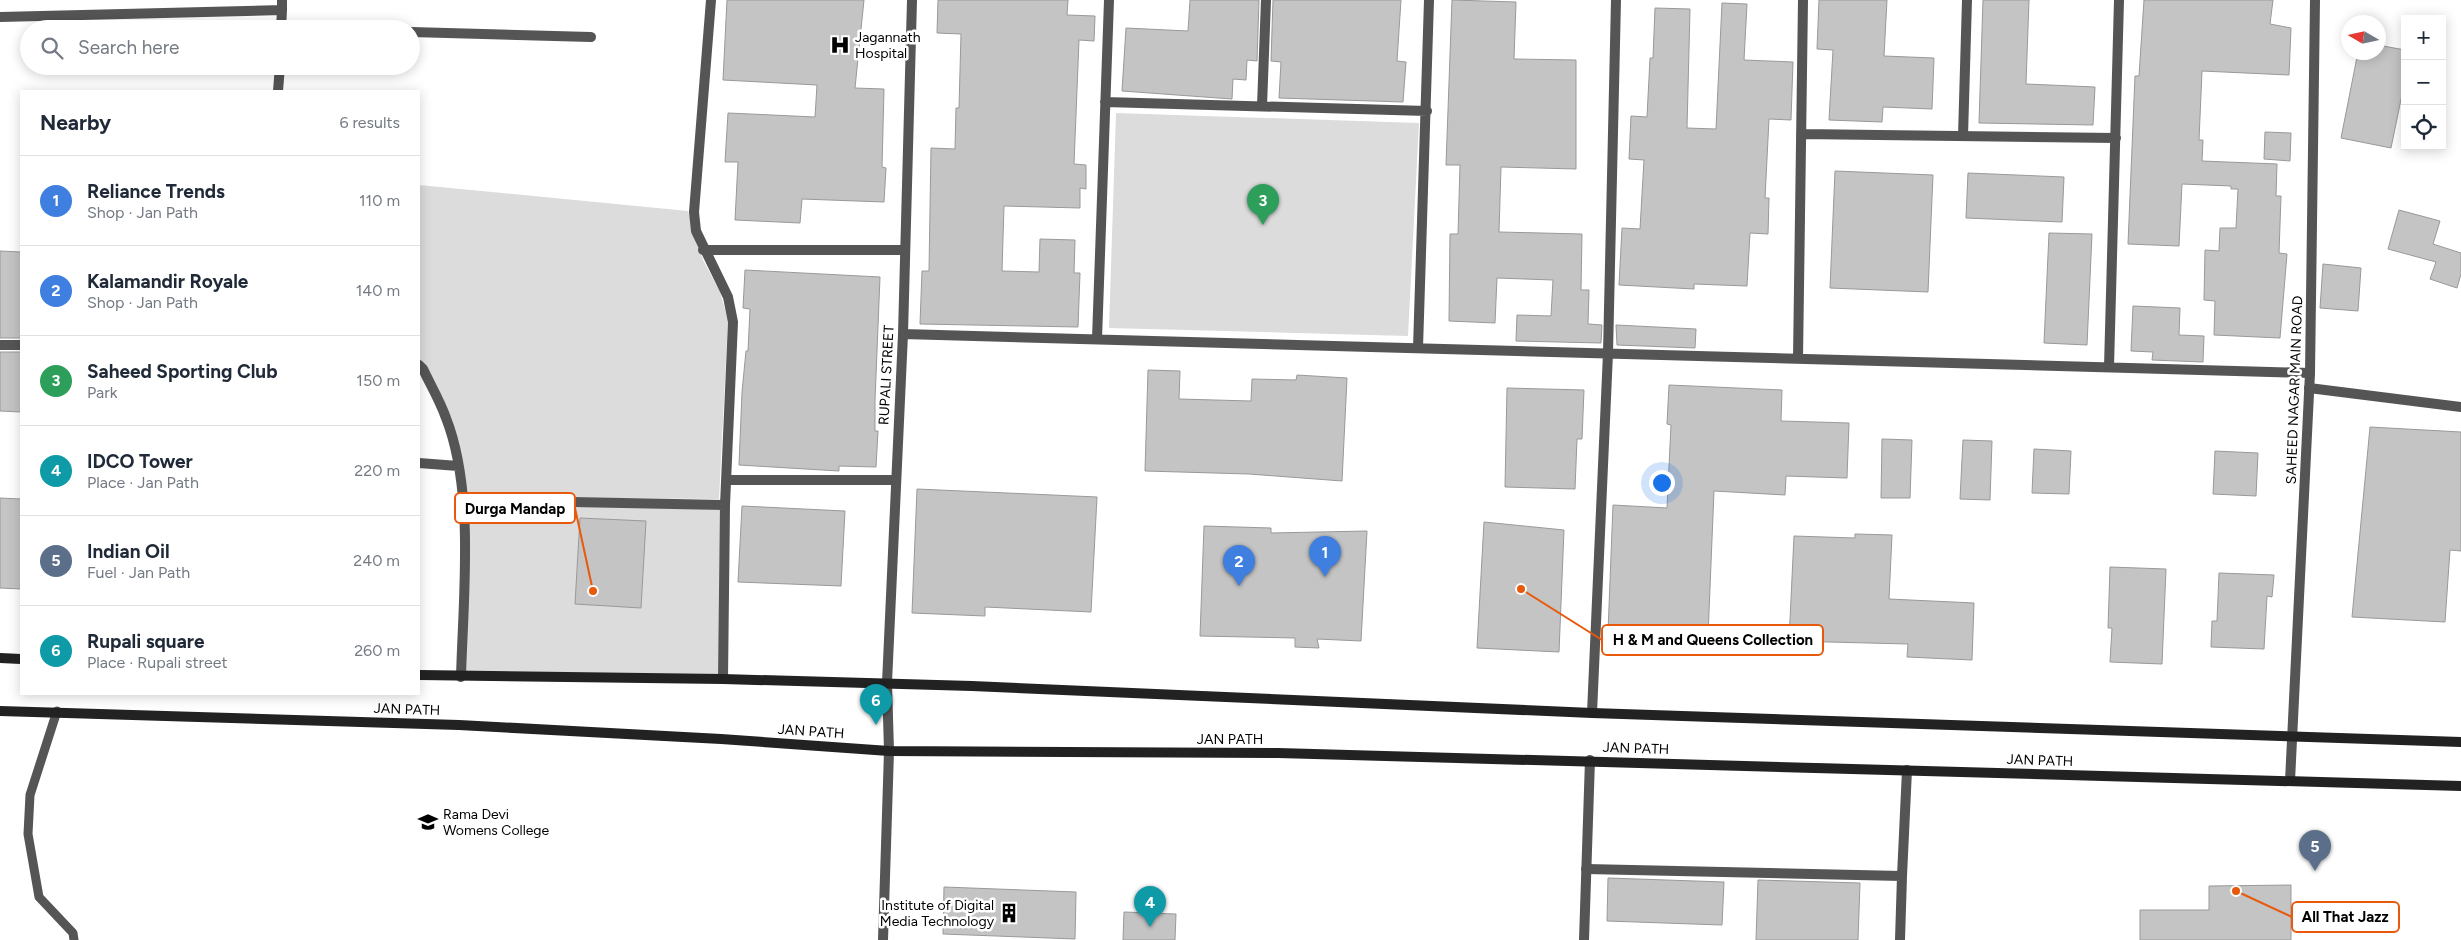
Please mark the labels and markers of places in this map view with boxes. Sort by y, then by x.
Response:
place label: Jagannath Hospital [855,29,921,62]
hospital icon: Jagannath Hospital [829,34,851,56]
pin: 3 [1247,184,1279,225]
callout: Durga Mandap [455,493,575,523]
pin: 1 [1309,536,1341,577]
pin: 2 [1223,545,1255,586]
callout: H & M and Queens Collection [1602,625,1823,655]
pin: 6 [860,684,892,725]
place label: Rama Devi Womens College [443,806,550,839]
school or university icon: Rama Devi Womens College [417,811,439,833]
pin: 5 [2299,830,2331,871]
pin: 4 [1134,886,1166,927]
place label: Institute of Digital Media Technology [880,897,995,930]
building icon: Institute of Digital Media Technology [998,902,1020,924]
callout: All That Jazz [2292,902,2399,932]

